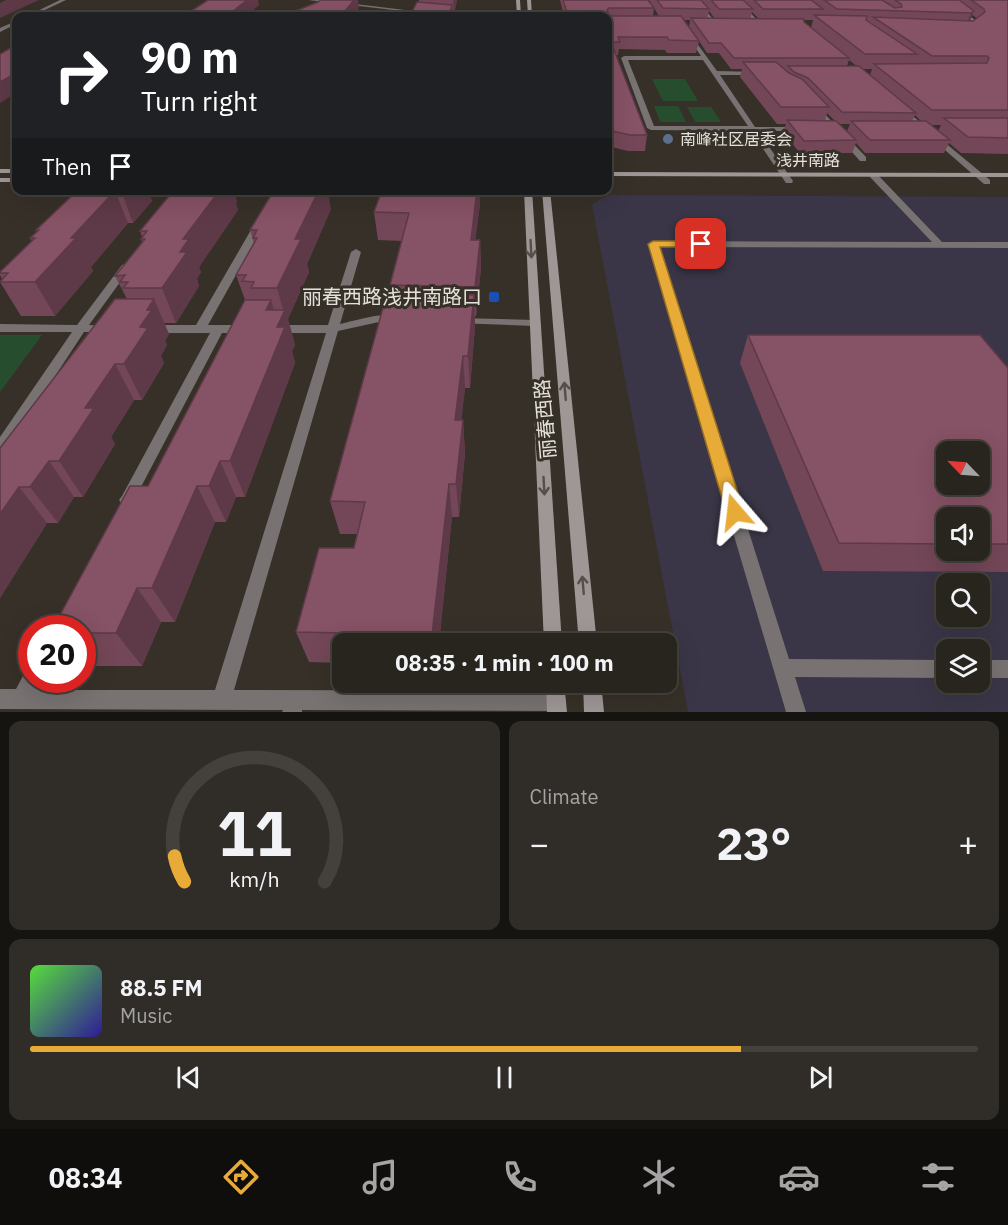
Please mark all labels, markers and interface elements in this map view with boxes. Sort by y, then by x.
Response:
text: 90 m [141,30,239,85]
icon: right [42,36,120,114]
text: Turn right [141,83,258,118]
place label: 南峰社区居委会 [680,129,792,149]
marker: 南峰社区居委会 [661,132,675,146]
icon: arrive [104,150,137,183]
street label: 浅井南路 [776,150,840,170]
text: Then [42,152,92,181]
pin [675,218,726,269]
icon: arrive [684,227,717,260]
one-way arrow [526,238,537,258]
place label: 丽春西路浅井南路口 [302,283,482,310]
marker: 丽春西路浅井南路口 [487,290,501,304]
street label: 丽春西路 [528,378,561,460]
one-way arrow [559,382,570,402]
north arrow [936,441,990,495]
map controls [936,441,990,693]
one-way arrow [539,475,550,495]
position arrow [703,480,767,544]
button: sound [936,507,990,561]
button: search [936,573,990,627]
one-way arrow [577,576,588,596]
speed limit sign: 20 [18,615,96,693]
button: layers [936,639,990,693]
text: 08:35 · 1 min · 100 m [395,648,614,677]
text: Climate [530,783,598,810]
text: 11 [217,792,292,873]
text: 23° [716,814,791,872]
text: − [530,822,549,865]
text: + [958,822,978,865]
text: km/h [229,866,279,894]
text: 88.5 FM [120,973,203,1002]
text: Music [120,1002,172,1029]
icon: previous [172,1061,205,1094]
icon: pause [488,1061,521,1094]
icon: next [804,1061,837,1094]
icon: directions [220,1156,262,1198]
icon: music [359,1156,401,1198]
icon: phone [499,1156,541,1198]
icon: climate [638,1156,680,1198]
icon: car [778,1156,820,1198]
icon: filters [917,1156,959,1198]
text: 08:34 [49,1160,122,1195]

